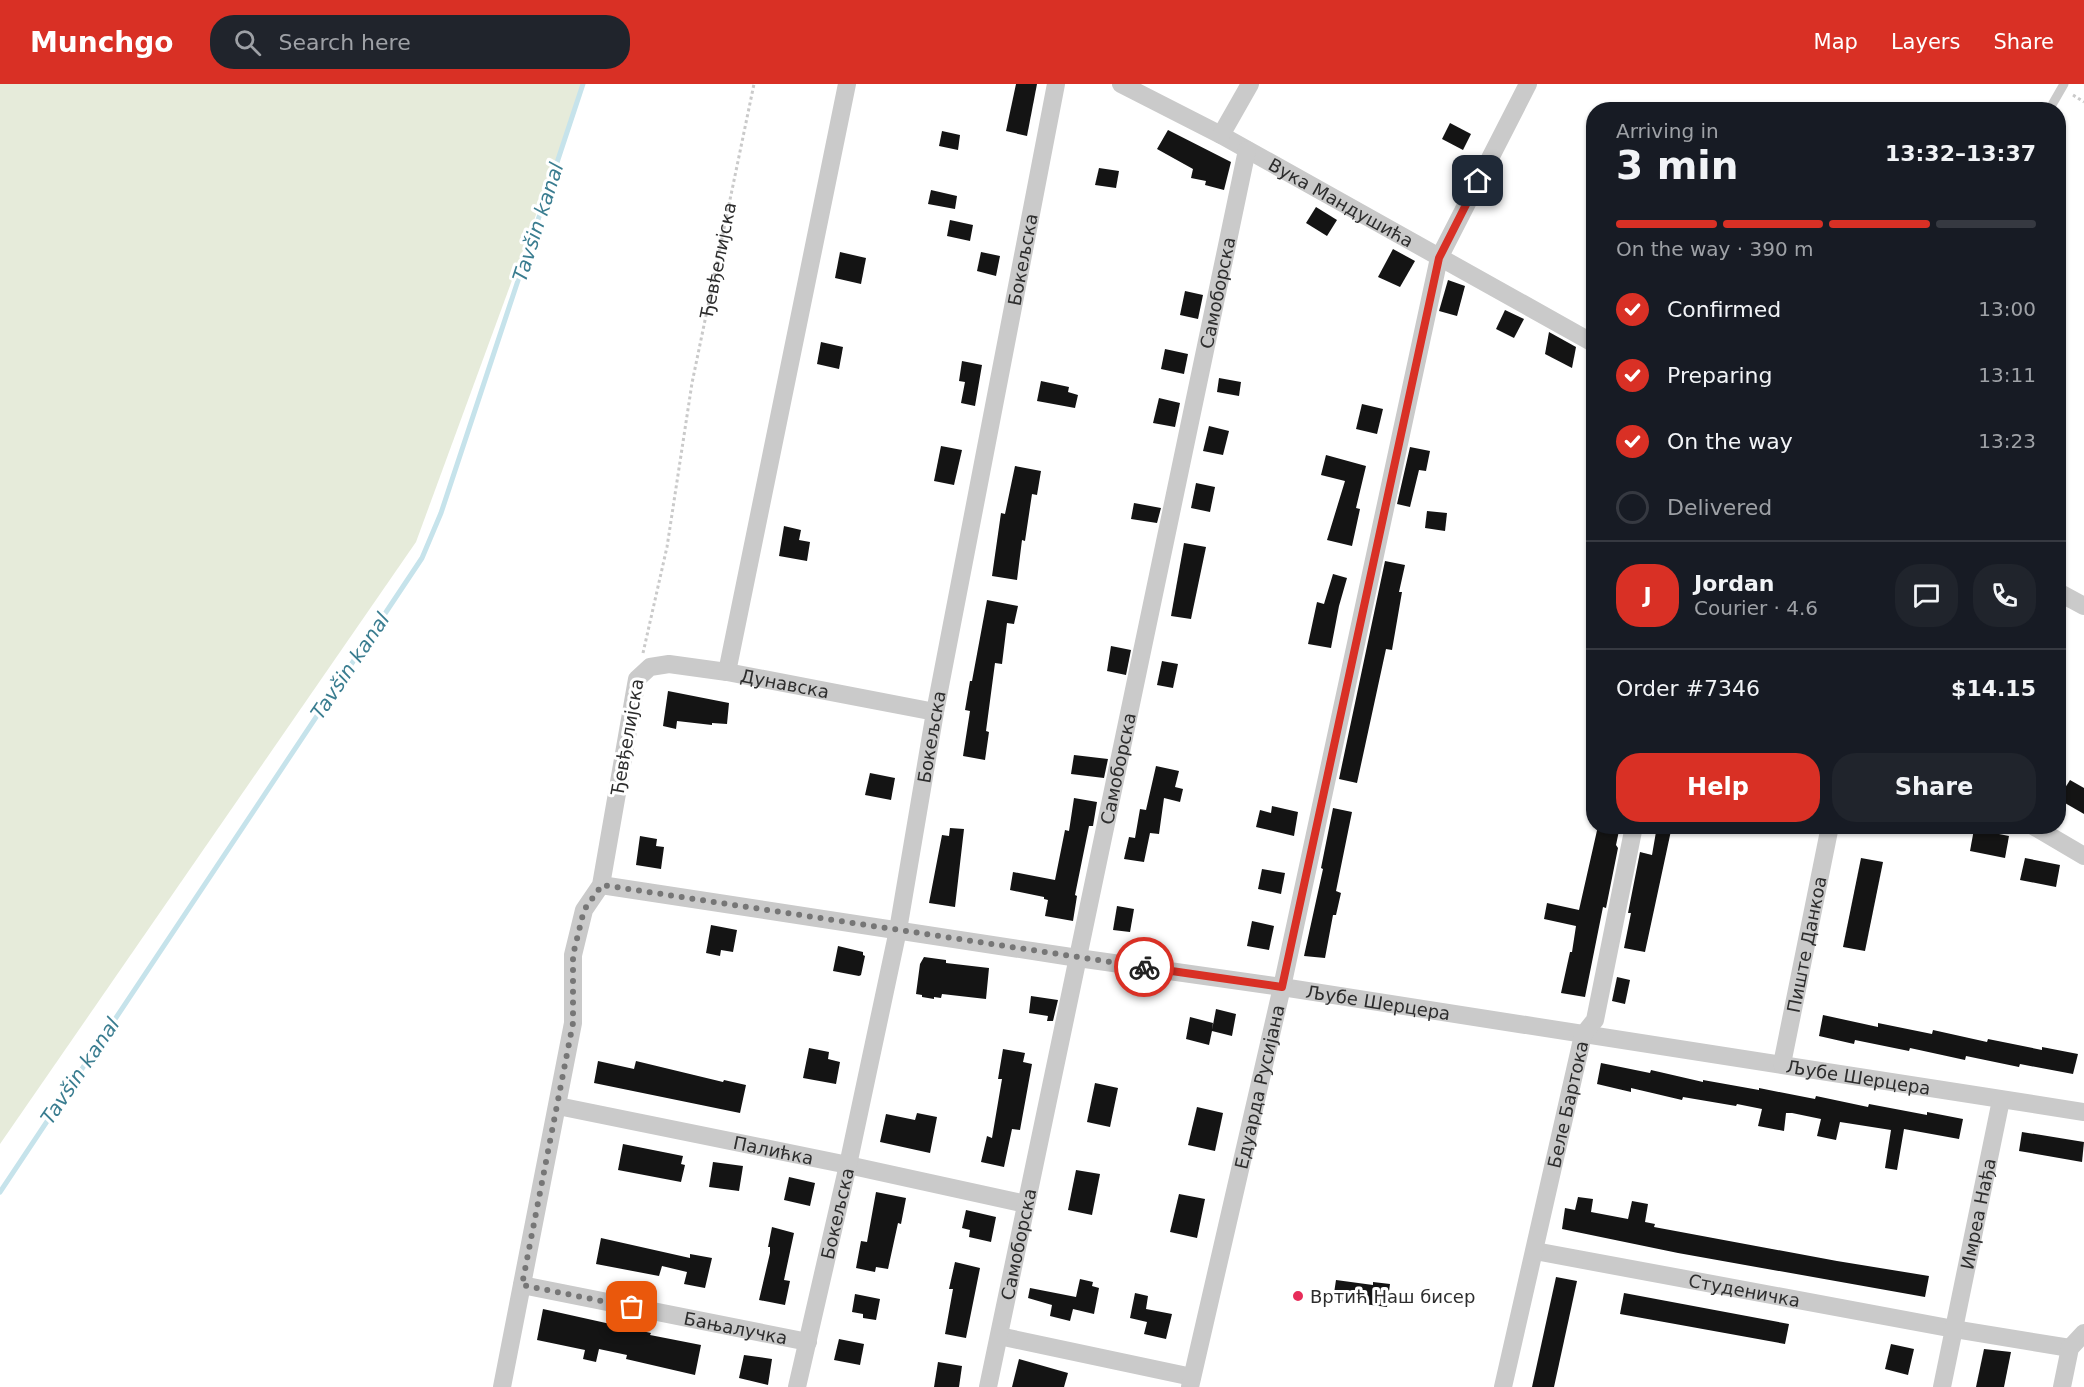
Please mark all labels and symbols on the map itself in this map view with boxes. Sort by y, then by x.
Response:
street label: Вука Мандушића [1265,153,1418,251]
pin [1452,155,1503,206]
water label: Tavšin kanal [507,159,569,284]
street label: Ђевђелијска [695,200,740,321]
street label: Бокељска [1003,212,1041,307]
street label: Самоборска [1195,235,1239,350]
water label: Tavšin kanal [306,608,395,724]
street label: Дунавска [739,664,831,702]
street label: Ђевђелијска [606,677,648,798]
street label: Бокељска [913,689,949,785]
street label: Самоборска [1096,711,1139,826]
street label: Пиште Данкоа [1782,874,1830,1015]
courier [1114,937,1174,997]
street label: Љубе Шерцера [1305,980,1452,1024]
street label: Едуарда Русијана [1230,1003,1288,1171]
water label: Tavšin kanal [36,1013,125,1129]
street label: Беле Бартока [1543,1038,1592,1170]
street label: Љубе Шерцера [1785,1055,1932,1098]
street label: Палићка [732,1131,816,1168]
street label: Имреа Нађа [1956,1156,1999,1271]
street label: Бокељска [816,1166,858,1261]
street label: Самоборска [996,1186,1040,1302]
street label: Студеничка [1687,1269,1802,1311]
pin [606,1281,657,1332]
place label: Вртић Наш бисер [1310,1286,1475,1307]
marker: Вртић Наш бисер [1291,1289,1305,1303]
street label: Бањалучка [682,1307,789,1348]

